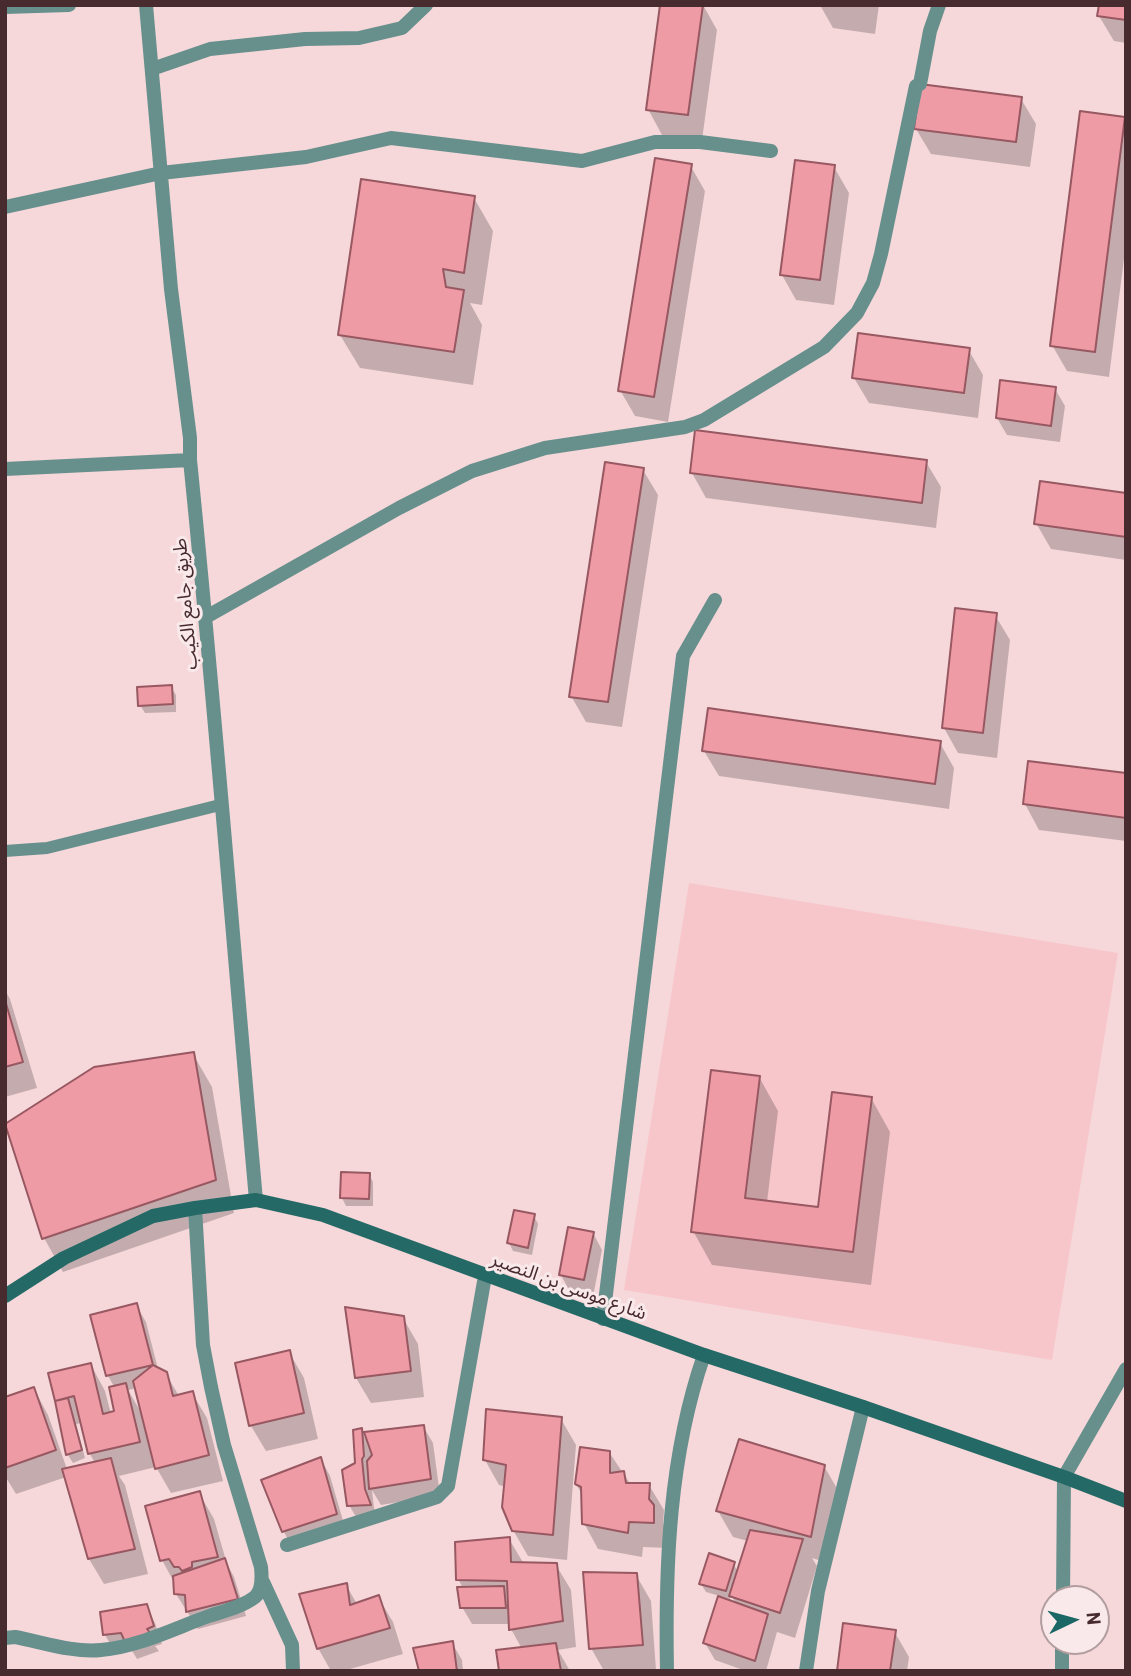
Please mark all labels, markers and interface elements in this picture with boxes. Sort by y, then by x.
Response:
street label: طريق جامع الكيب [168,537,202,671]
street label: شارع موسى بن النصير [488,1247,650,1325]
north arrow [1040,1585,1110,1655]
text: N [1082,1611,1106,1626]

